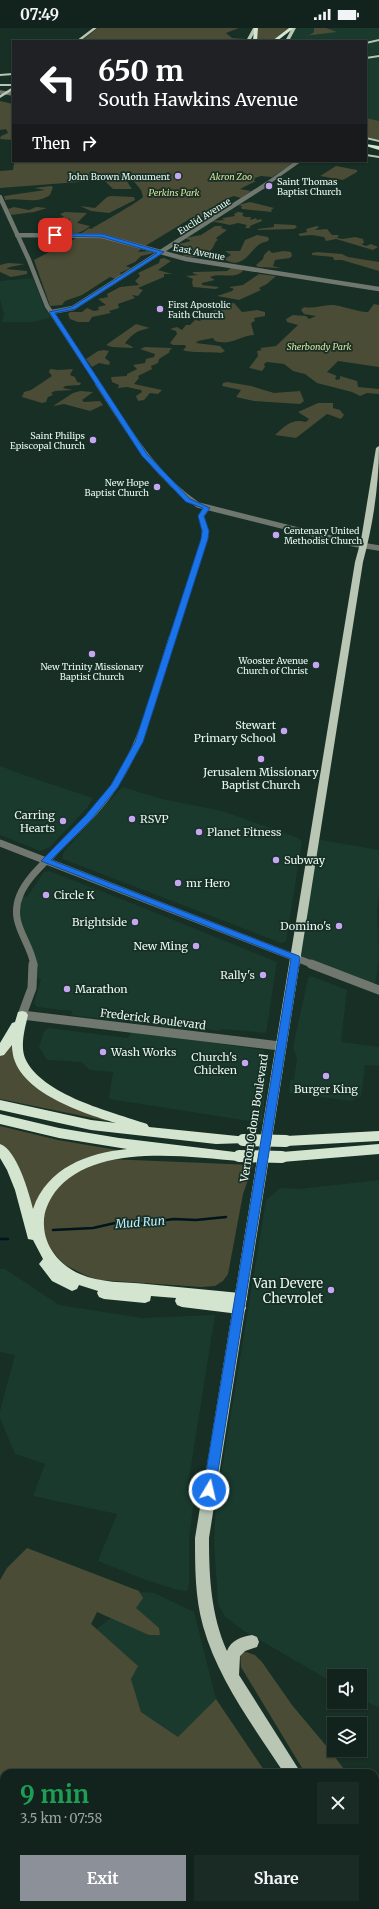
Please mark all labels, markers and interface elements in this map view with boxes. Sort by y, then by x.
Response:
text: 07:49 [20,5,59,24]
text: 650 m [98,53,184,89]
icon: left [32,56,84,108]
text: South Hawkins Avenue [98,88,298,111]
icon: right [78,132,100,154]
text: Then [32,134,70,153]
place label: John Brown Monument [67,171,170,182]
marker: John Brown Monument [173,171,183,181]
park label: Akron Zoo [209,171,252,182]
place label: Saint Thomas Baptist Church [277,176,341,197]
marker: Saint Thomas Baptist Church [264,181,274,191]
park label: Perkins Park [149,187,200,198]
street label: Euclid Avenue [175,195,233,237]
pin [38,218,72,252]
icon: arrive [44,224,66,246]
street label: East Avenue [172,242,226,262]
place label: First Apostolic Faith Church [168,299,231,320]
marker: First Apostolic Faith Church [155,304,165,314]
park label: Sherbondy Park [287,341,351,352]
place label: Saint Philips Episcopal Church [10,430,86,451]
marker: Saint Philips Episcopal Church [88,435,98,445]
place label: New Hope Baptist Church [85,477,149,498]
marker: New Hope Baptist Church [152,482,162,492]
place label: Centenary United Methodist Church [284,525,362,546]
marker: Centenary United Methodist Church [271,530,281,540]
marker: New Trinity Missionary Baptist Church [87,649,97,659]
place label: Wooster Avenue Church of Christ [237,655,308,676]
marker: Wooster Avenue Church of Christ [311,660,321,670]
place label: New Trinity Missionary Baptist Church [40,661,144,682]
place label: Stewart Primary School [194,718,277,745]
marker: Stewart Primary School [279,726,289,736]
marker: Jerusalem Missionary Baptist Church [256,754,266,764]
place label: Jerusalem Missionary Baptist Church [202,765,319,792]
place label: Carring Hearts [15,808,55,835]
place label: RSVP [140,812,169,826]
marker: RSVP [127,814,137,824]
marker: Carring Hearts [58,816,68,826]
place label: Planet Fitness [207,825,281,839]
marker: Planet Fitness [194,827,204,837]
place label: Subway [284,853,326,867]
marker: Subway [271,855,281,865]
place label: mr Hero [186,876,230,890]
marker: mr Hero [173,878,183,888]
place label: Circle K [54,888,95,902]
marker: Circle K [41,890,51,900]
place label: Brightside [72,915,127,929]
marker: Brightside [130,917,140,927]
place label: Domino's [280,919,331,933]
marker: Domino's [334,921,344,931]
place label: New Ming [134,939,188,953]
marker: New Ming [191,941,201,951]
place label: Rally's [220,968,255,982]
marker: Rally's [258,970,268,980]
place label: Marathon [75,982,128,996]
marker: Marathon [62,984,72,994]
street label: Frederick Boulevard [99,1006,207,1032]
place label: Wash Works [110,1045,176,1059]
marker: Wash Works [98,1047,108,1057]
place label: Church's Chicken [191,1050,238,1077]
street label: Vernon Odom Boulevard [237,1053,271,1184]
marker: Church's Chicken [240,1058,250,1068]
marker: Burger King [321,1071,331,1081]
place label: Burger King [294,1082,358,1096]
water label: Mud Run [114,1213,165,1231]
place label: Van Devere Chevrolet [252,1275,323,1307]
marker: Van Devere Chevrolet [326,1285,336,1295]
position arrow [188,1469,230,1511]
map controls [327,1669,367,1757]
button: sound [327,1669,367,1709]
button: layers [327,1717,367,1757]
text: 9 min [20,1779,89,1810]
button: close [317,1782,359,1824]
text: 3.5 km · 07:58 [20,1810,102,1827]
button: Exit [20,1855,186,1901]
button: Share [194,1855,359,1901]

